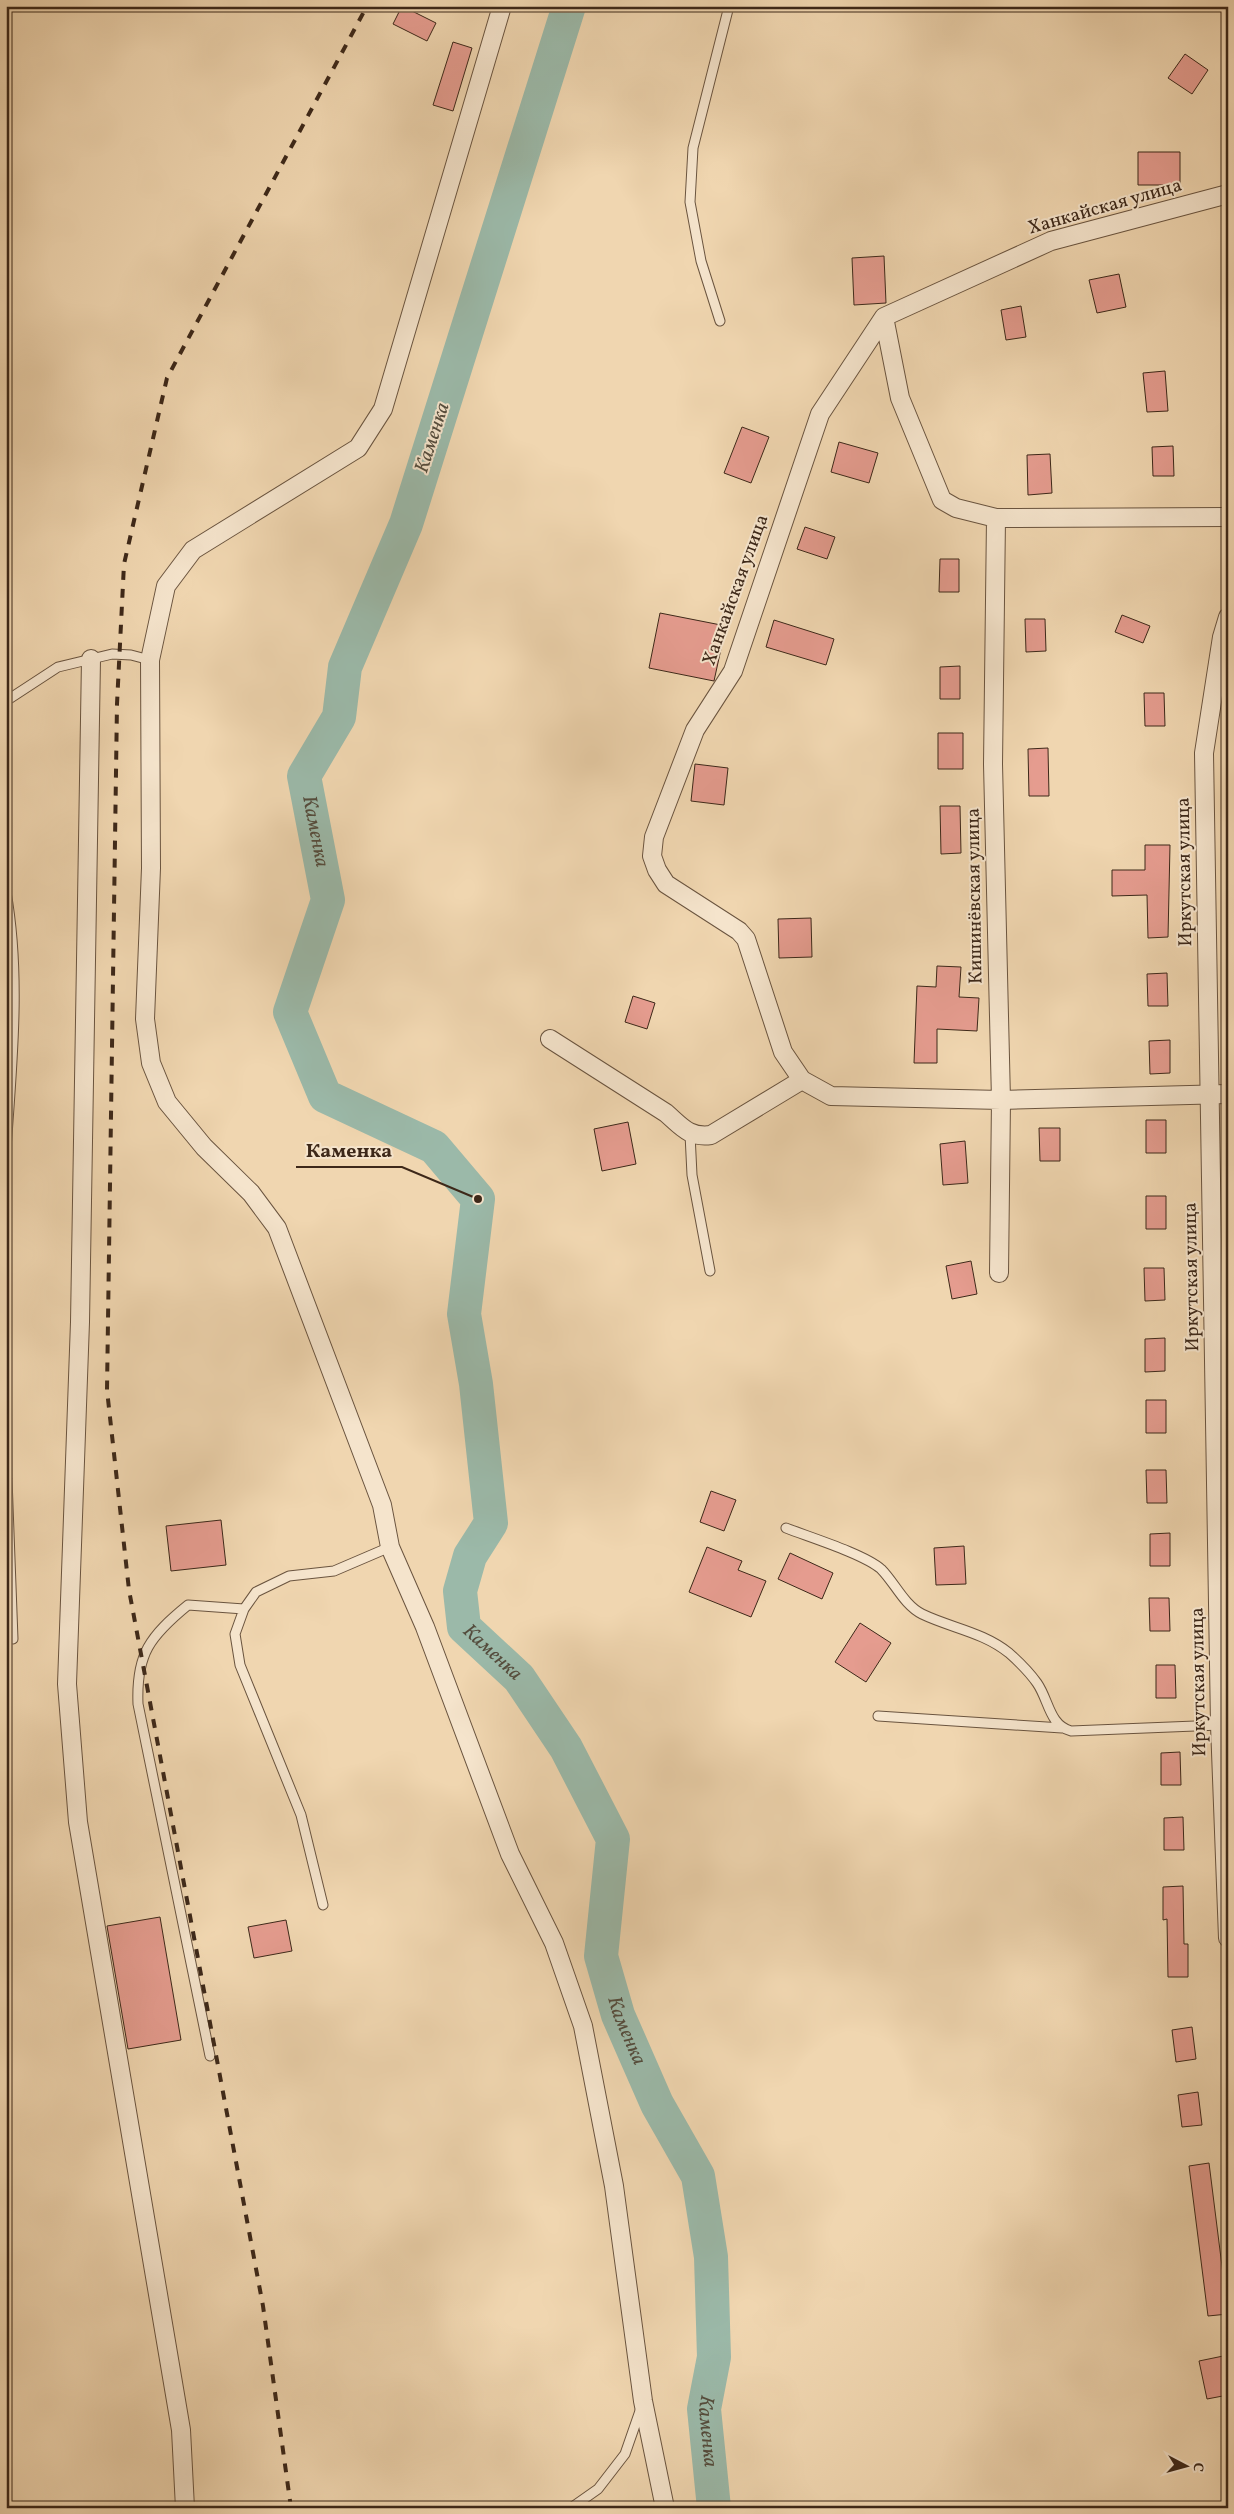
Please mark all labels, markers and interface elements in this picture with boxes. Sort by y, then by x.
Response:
street label: Ханкайская улица [1025,173,1185,241]
water label: Каменка [408,399,458,477]
street label: Ханкайская улица [697,511,775,669]
water label: Каменка [294,793,335,870]
street label: Иркутская улица [1171,797,1199,947]
street label: Кишинёвская улица [960,808,990,984]
callout: Каменка [296,1132,402,1167]
text: Каменка [306,1138,392,1166]
street label: Иркутская улица [1178,1202,1206,1352]
street label: Иркутская улица [1185,1607,1213,1757]
water label: Каменка [456,1618,528,1688]
water label: Каменка [599,1993,652,2070]
water label: Каменка [690,2393,724,2469]
north arrow [1162,2442,1212,2492]
text: С [1188,2462,1207,2473]

